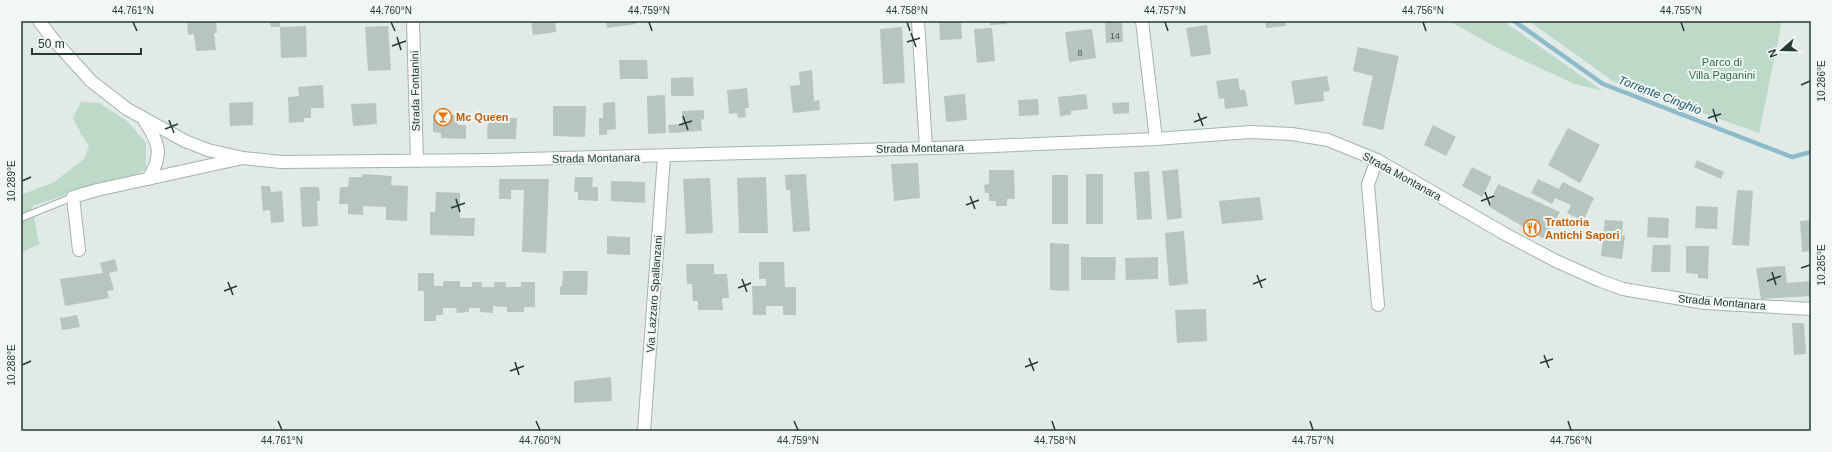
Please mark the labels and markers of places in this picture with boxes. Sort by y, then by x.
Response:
bar icon: Mc Queen [433,107,453,127]
place label: Mc Queen [456,111,509,123]
place label: Trattoria Antichi Sapori [1545,216,1620,241]
restaurant icon: Trattoria Antichi Sapori [1522,218,1542,238]

